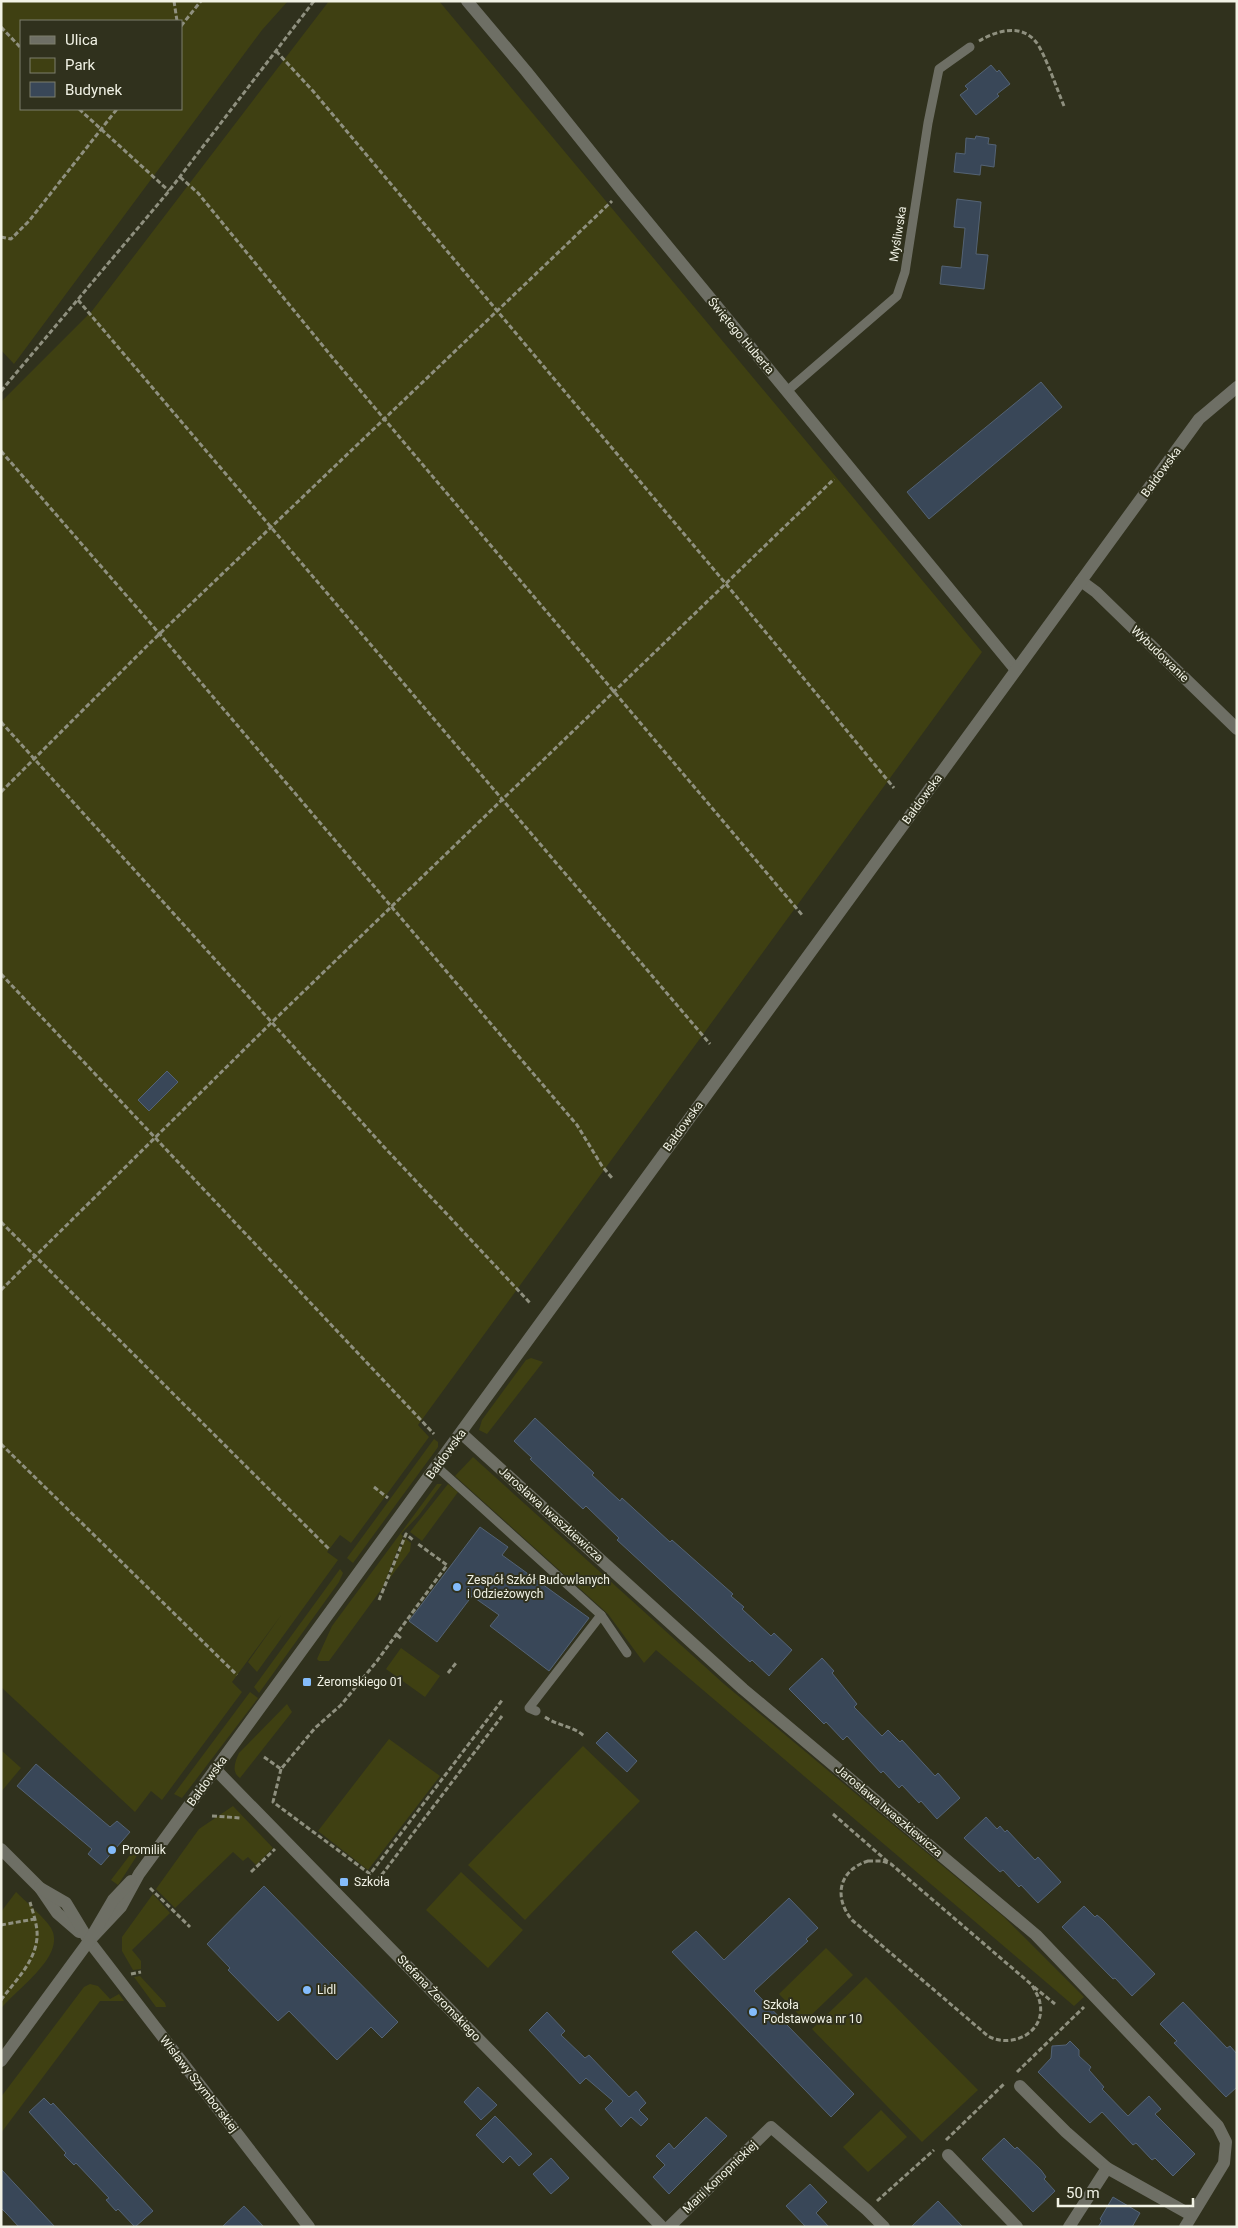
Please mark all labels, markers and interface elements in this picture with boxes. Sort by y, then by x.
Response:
legend [20,20,182,110]
text: Ulica [65,31,98,49]
text: Park [65,56,96,74]
text: Budynek [65,81,122,99]
street label: Myśliwska [887,205,909,263]
street label: Świętego Huberta [705,294,778,377]
street label: Bałdowska [1138,444,1184,500]
street label: Wybudowanie [1128,623,1192,685]
street label: Bałdowska [899,771,945,827]
street label: Bałdowska [660,1098,706,1154]
street label: Bałdowska [423,1426,469,1482]
street label: Jarosława Iwaszkiewicza [496,1463,606,1565]
place label: Zespół Szkół Budowlanych i Odzieżowych [467,1573,610,1601]
marker: Zespół Szkół Budowlanych i Odzieżowych [451,1581,463,1593]
place label: Żeromskiego 01 [317,1674,403,1689]
marker: Żeromskiego 01 [301,1676,313,1688]
street label: Bałdowska [184,1753,230,1809]
street label: Jarosława Iwaszkiewicza [833,1762,945,1860]
place label: Promilik [122,1843,167,1857]
marker: Promilik [106,1844,118,1856]
place label: Szkoła [354,1875,390,1889]
marker: Szkoła [338,1876,350,1888]
street label: Stefana Żeromskiego [394,1951,484,2044]
place label: Lidl [317,1983,336,1997]
marker: Lidl [301,1984,313,1996]
place label: Szkoła Podstawowa nr 10 [763,1998,863,2026]
marker: Szkoła Podstawowa nr 10 [747,2006,759,2018]
street label: Wisławy Szymborskiej [157,2033,241,2135]
street label: Marii Konopnickiej [680,2138,760,2216]
scale bar [1058,2176,1193,2208]
text: 50 m [1066,2184,1100,2202]

